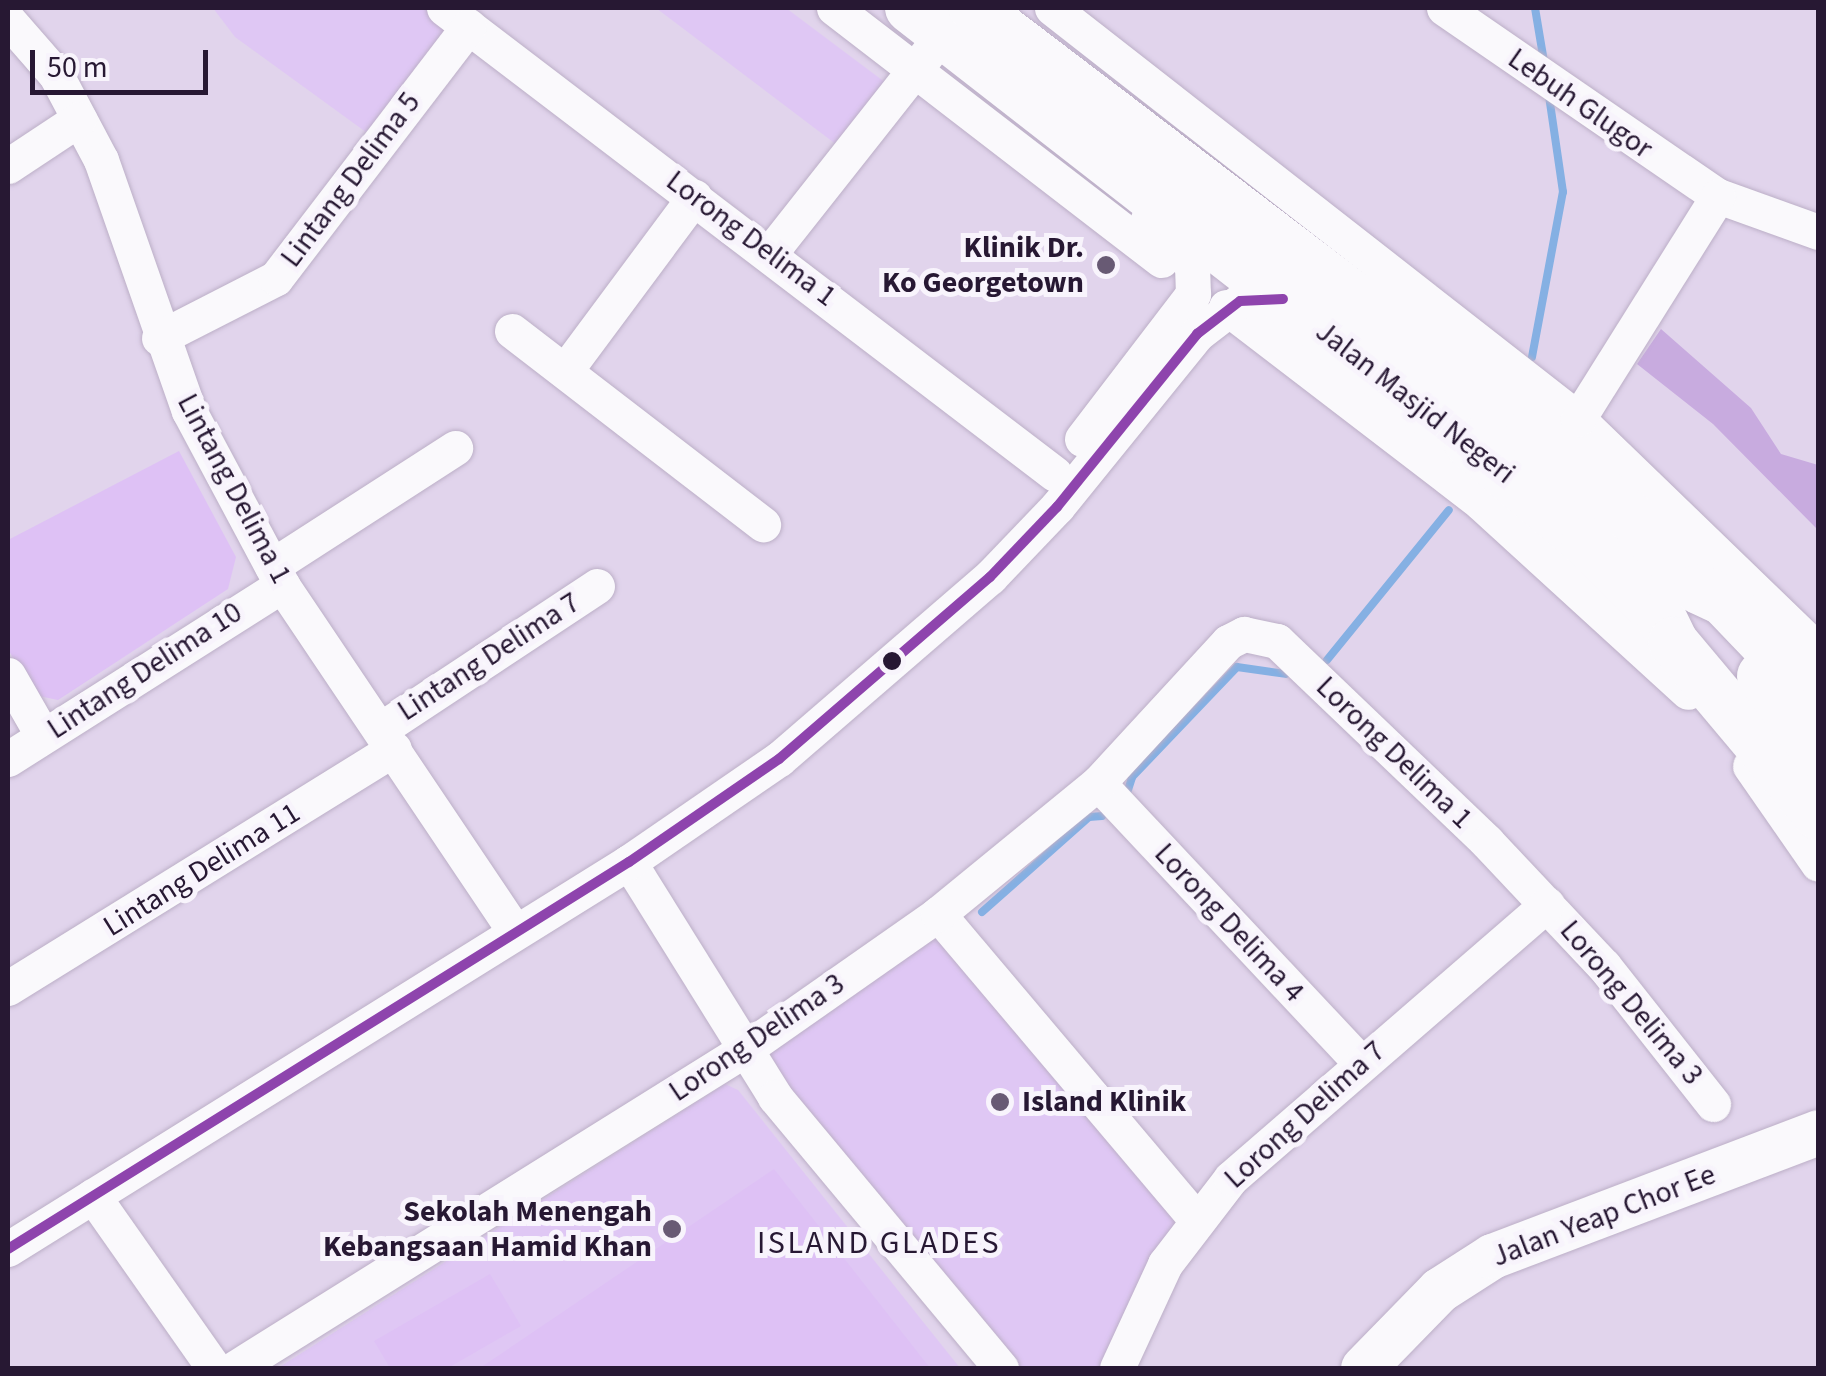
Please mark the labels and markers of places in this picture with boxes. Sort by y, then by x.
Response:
place label: Klinik Dr. Ko Georgetown [882,230,1084,300]
marker: Klinik Dr. Ko Georgetown [1093,252,1119,278]
unlabelled marker [882,651,902,671]
place label: Island Klinik [1022,1084,1186,1120]
marker: Island Klinik [987,1089,1013,1115]
place label: Sekolah Menengah Kebangsaan Hamid Khan [323,1194,652,1264]
marker: Sekolah Menengah Kebangsaan Hamid Khan [661,1218,683,1240]

